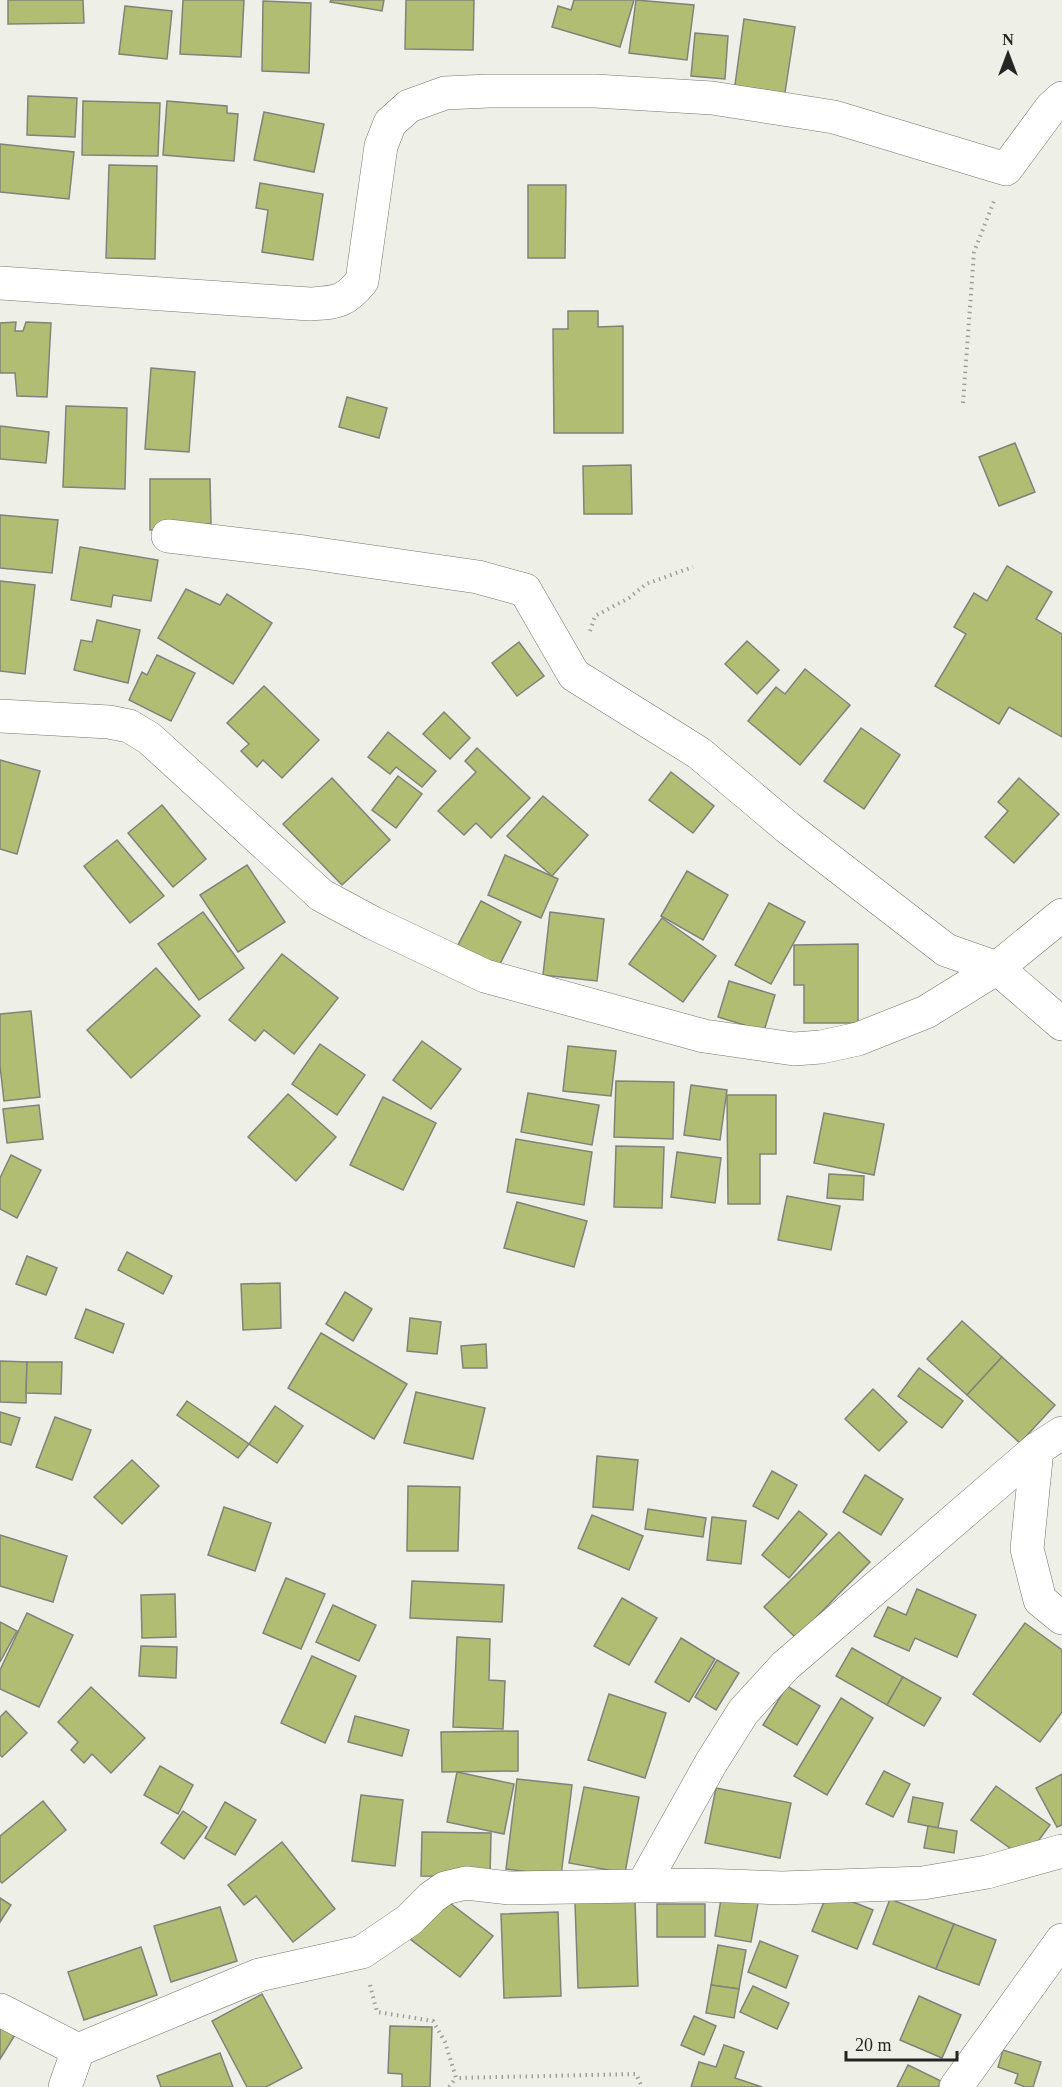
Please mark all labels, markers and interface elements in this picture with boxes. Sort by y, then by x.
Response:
north arrow [978,24,1038,84]
text: N [1002,31,1014,48]
scale bar [846,2024,957,2062]
text: 20 m [855,2035,892,2055]

